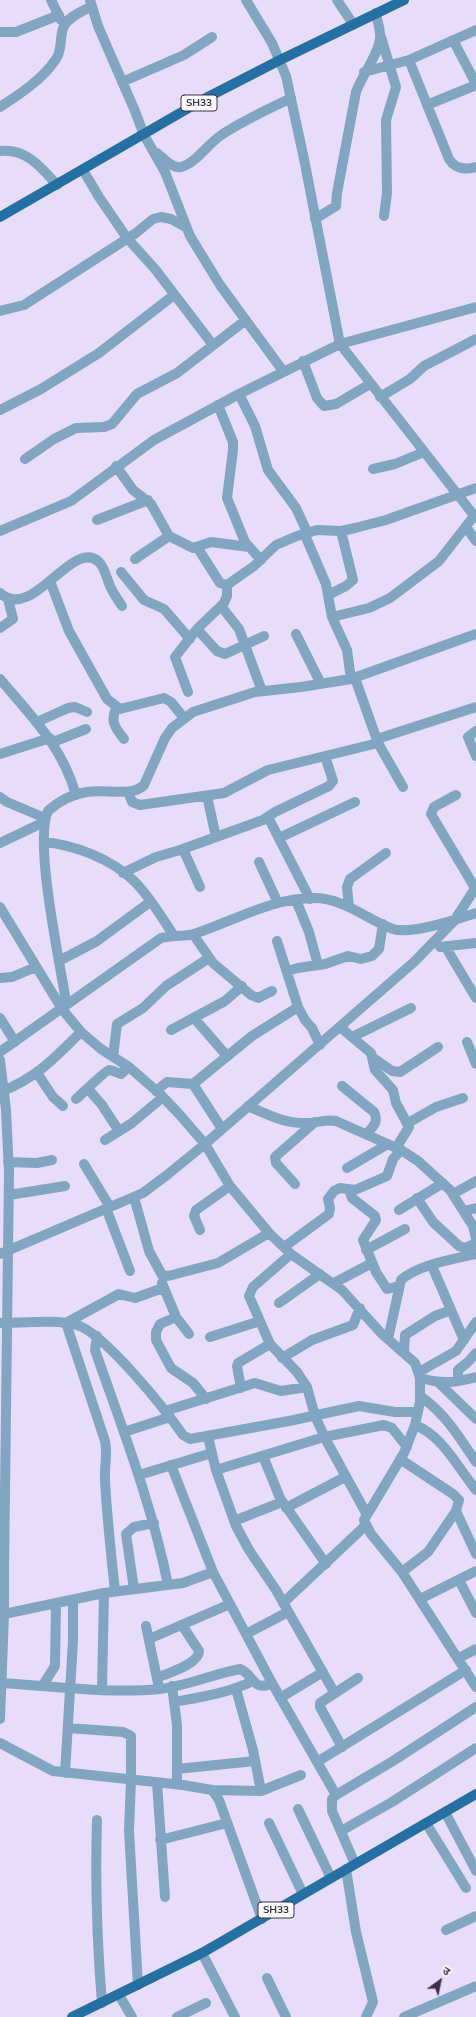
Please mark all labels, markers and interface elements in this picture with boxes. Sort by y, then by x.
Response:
road number: SH33 [181,95,217,111]
road number: SH33 [258,1902,294,1918]
north arrow [420,1961,460,2001]
text: उ [440,1963,453,1979]

